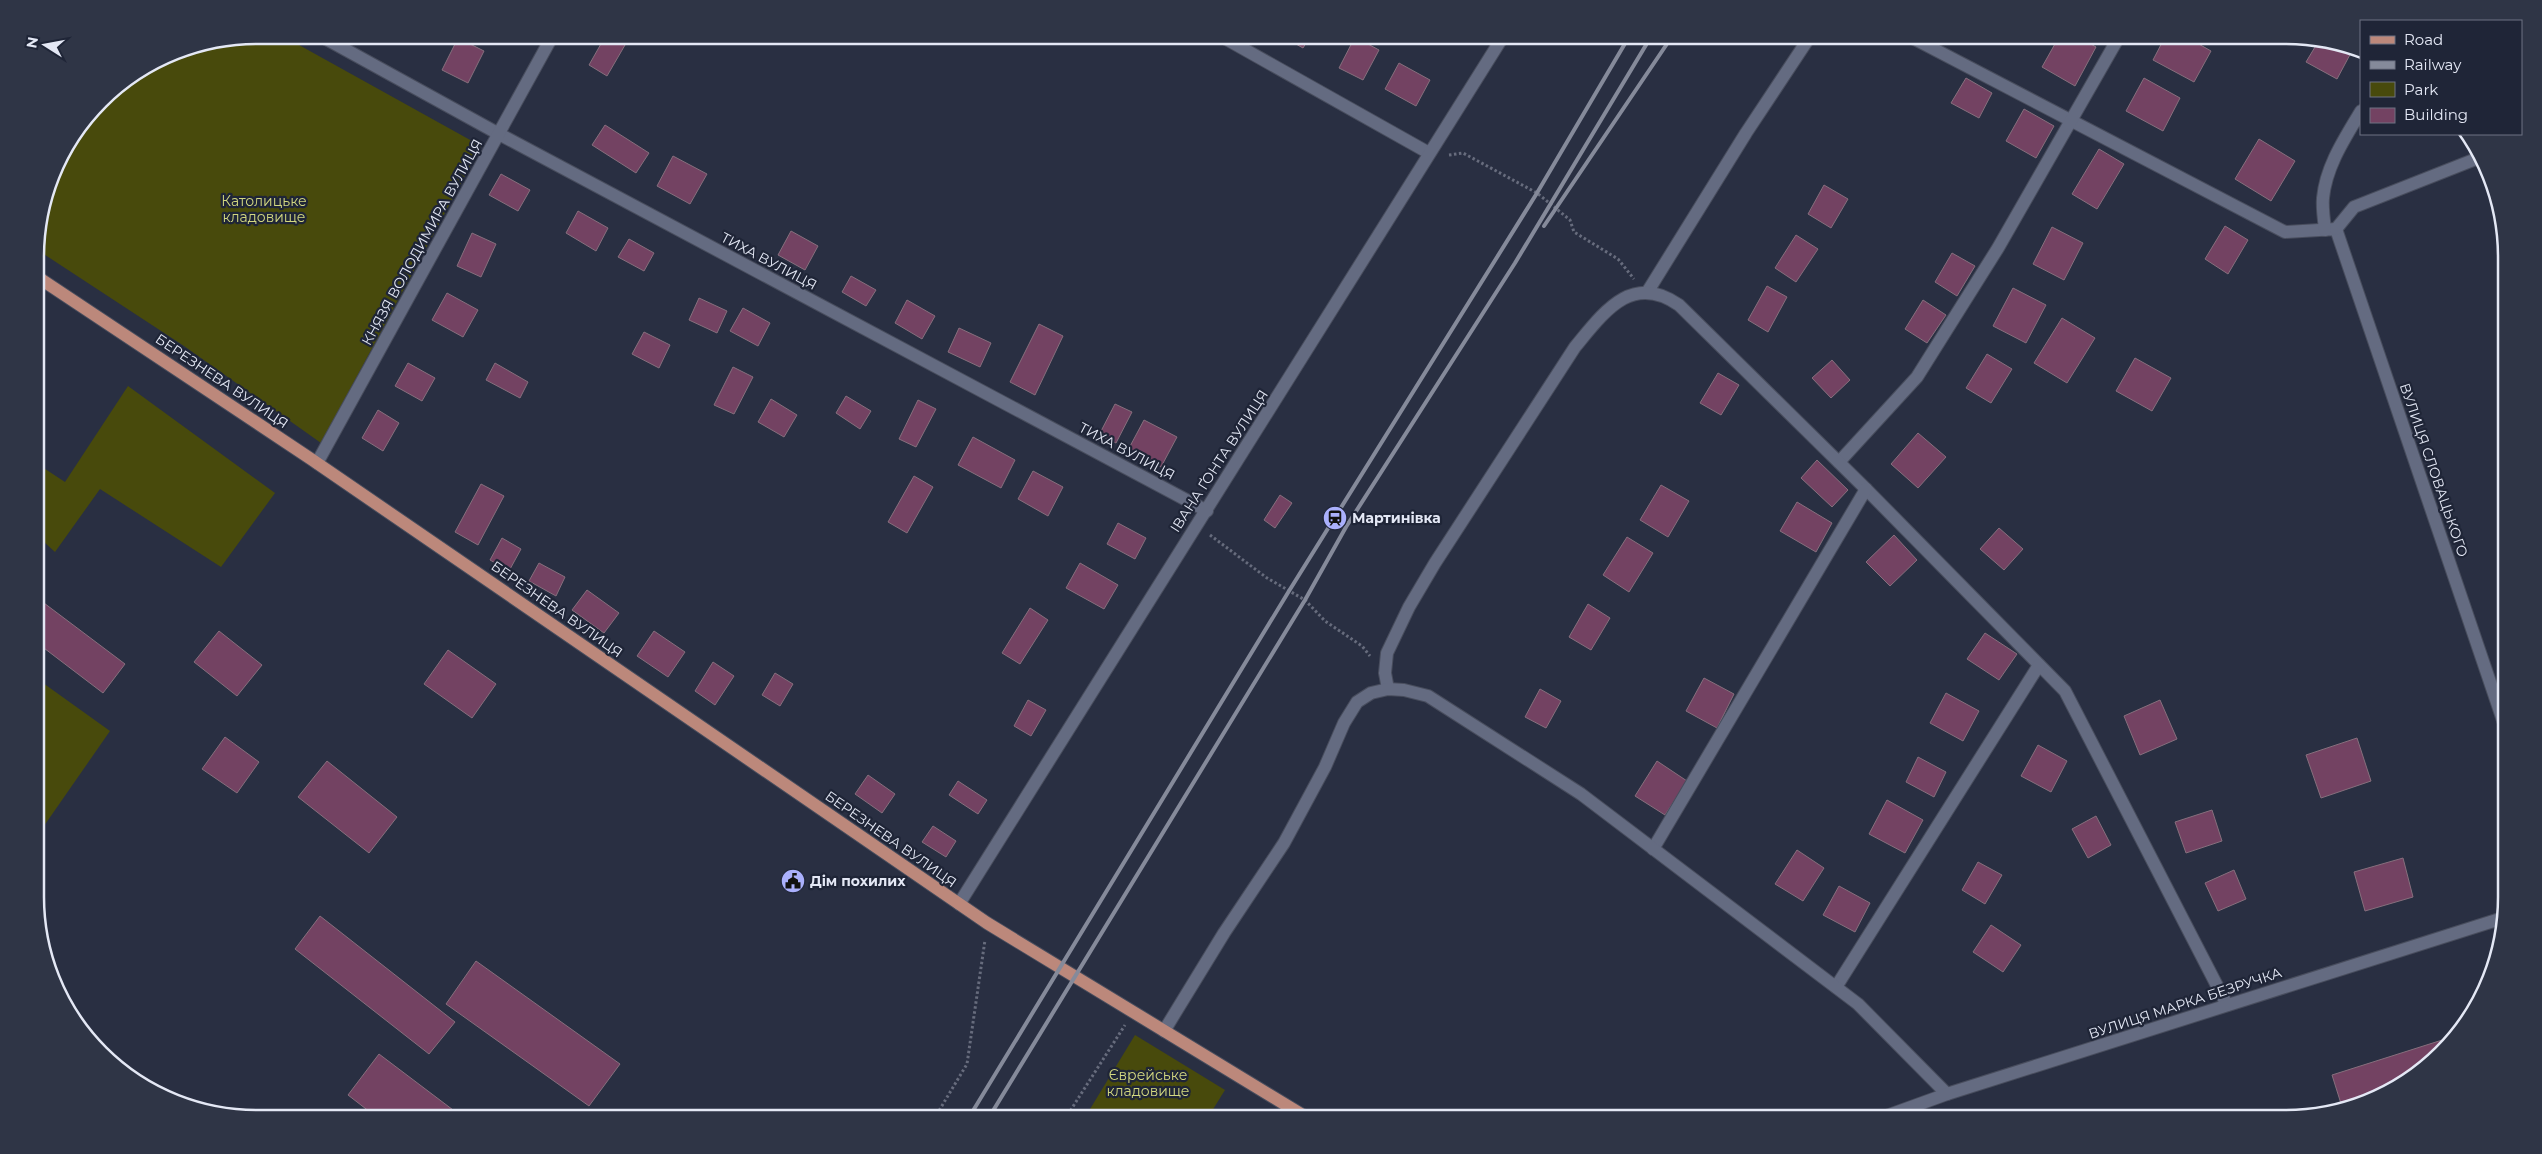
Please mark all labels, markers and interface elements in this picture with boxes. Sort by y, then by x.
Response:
north arrow [20,20,70,70]
legend [2360,20,2522,135]
text: Road [2404,30,2443,49]
text: N [22,35,42,50]
text: Railway [2404,55,2462,74]
text: Park [2404,80,2438,99]
text: Building [2404,105,2468,124]
street label: КНЯЗЯ ВОЛОДИМИРА ВУЛИЦЯ [358,136,486,348]
park label: Католицьке кладовище [221,192,307,226]
street label: ТИХА ВУЛИЦЯ [718,228,820,294]
street label: БЕРЕЗНЕВА ВУЛИЦЯ [152,330,292,432]
street label: ВУЛИЦЯ СЛОВАЦЬКОГО [2396,381,2472,559]
street label: ІВАНА ҐОНТА ВУЛИЦЯ [1166,386,1272,536]
street label: ТИХА ВУЛИЦЯ [1076,418,1178,484]
station icon: Мартинівка [1322,505,1348,531]
place label: Мартинівка [1352,509,1441,527]
street label: БЕРЕЗНЕВА ВУЛИЦЯ [488,557,626,661]
street label: БЕРЕЗНЕВА ВУЛИЦЯ [822,787,960,891]
public building icon: Дiм похилих [780,868,806,894]
place label: Дiм похилих [810,872,906,890]
street label: ВУЛИЦЯ МАРКА БЕЗРУЧКА [2086,963,2284,1043]
park label: Єврейське кладовище [1107,1066,1189,1100]

